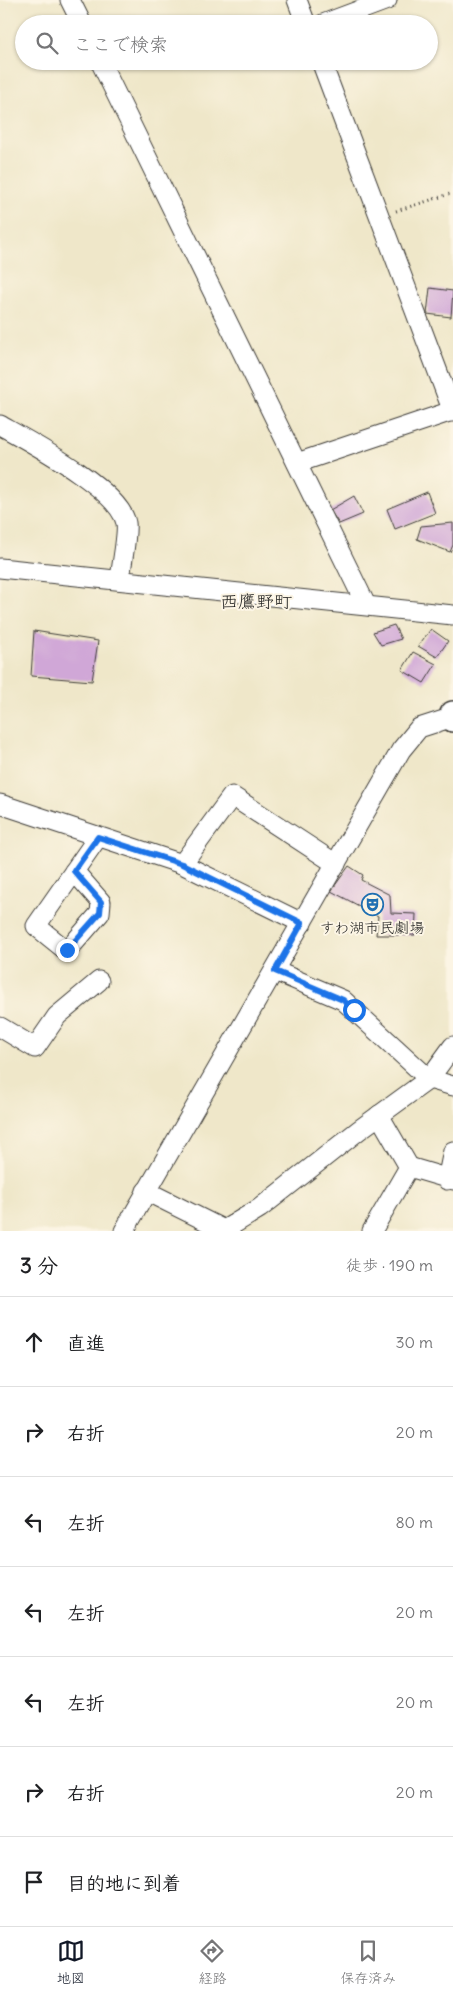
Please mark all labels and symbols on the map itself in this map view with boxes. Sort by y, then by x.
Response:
district label: 西鷹野町 [220,590,292,613]
theatre icon: すわ湖市民劇場 [360,892,384,916]
place label: すわ湖市民劇場 [319,918,425,937]
route end [56,939,79,962]
route start [343,999,366,1022]

